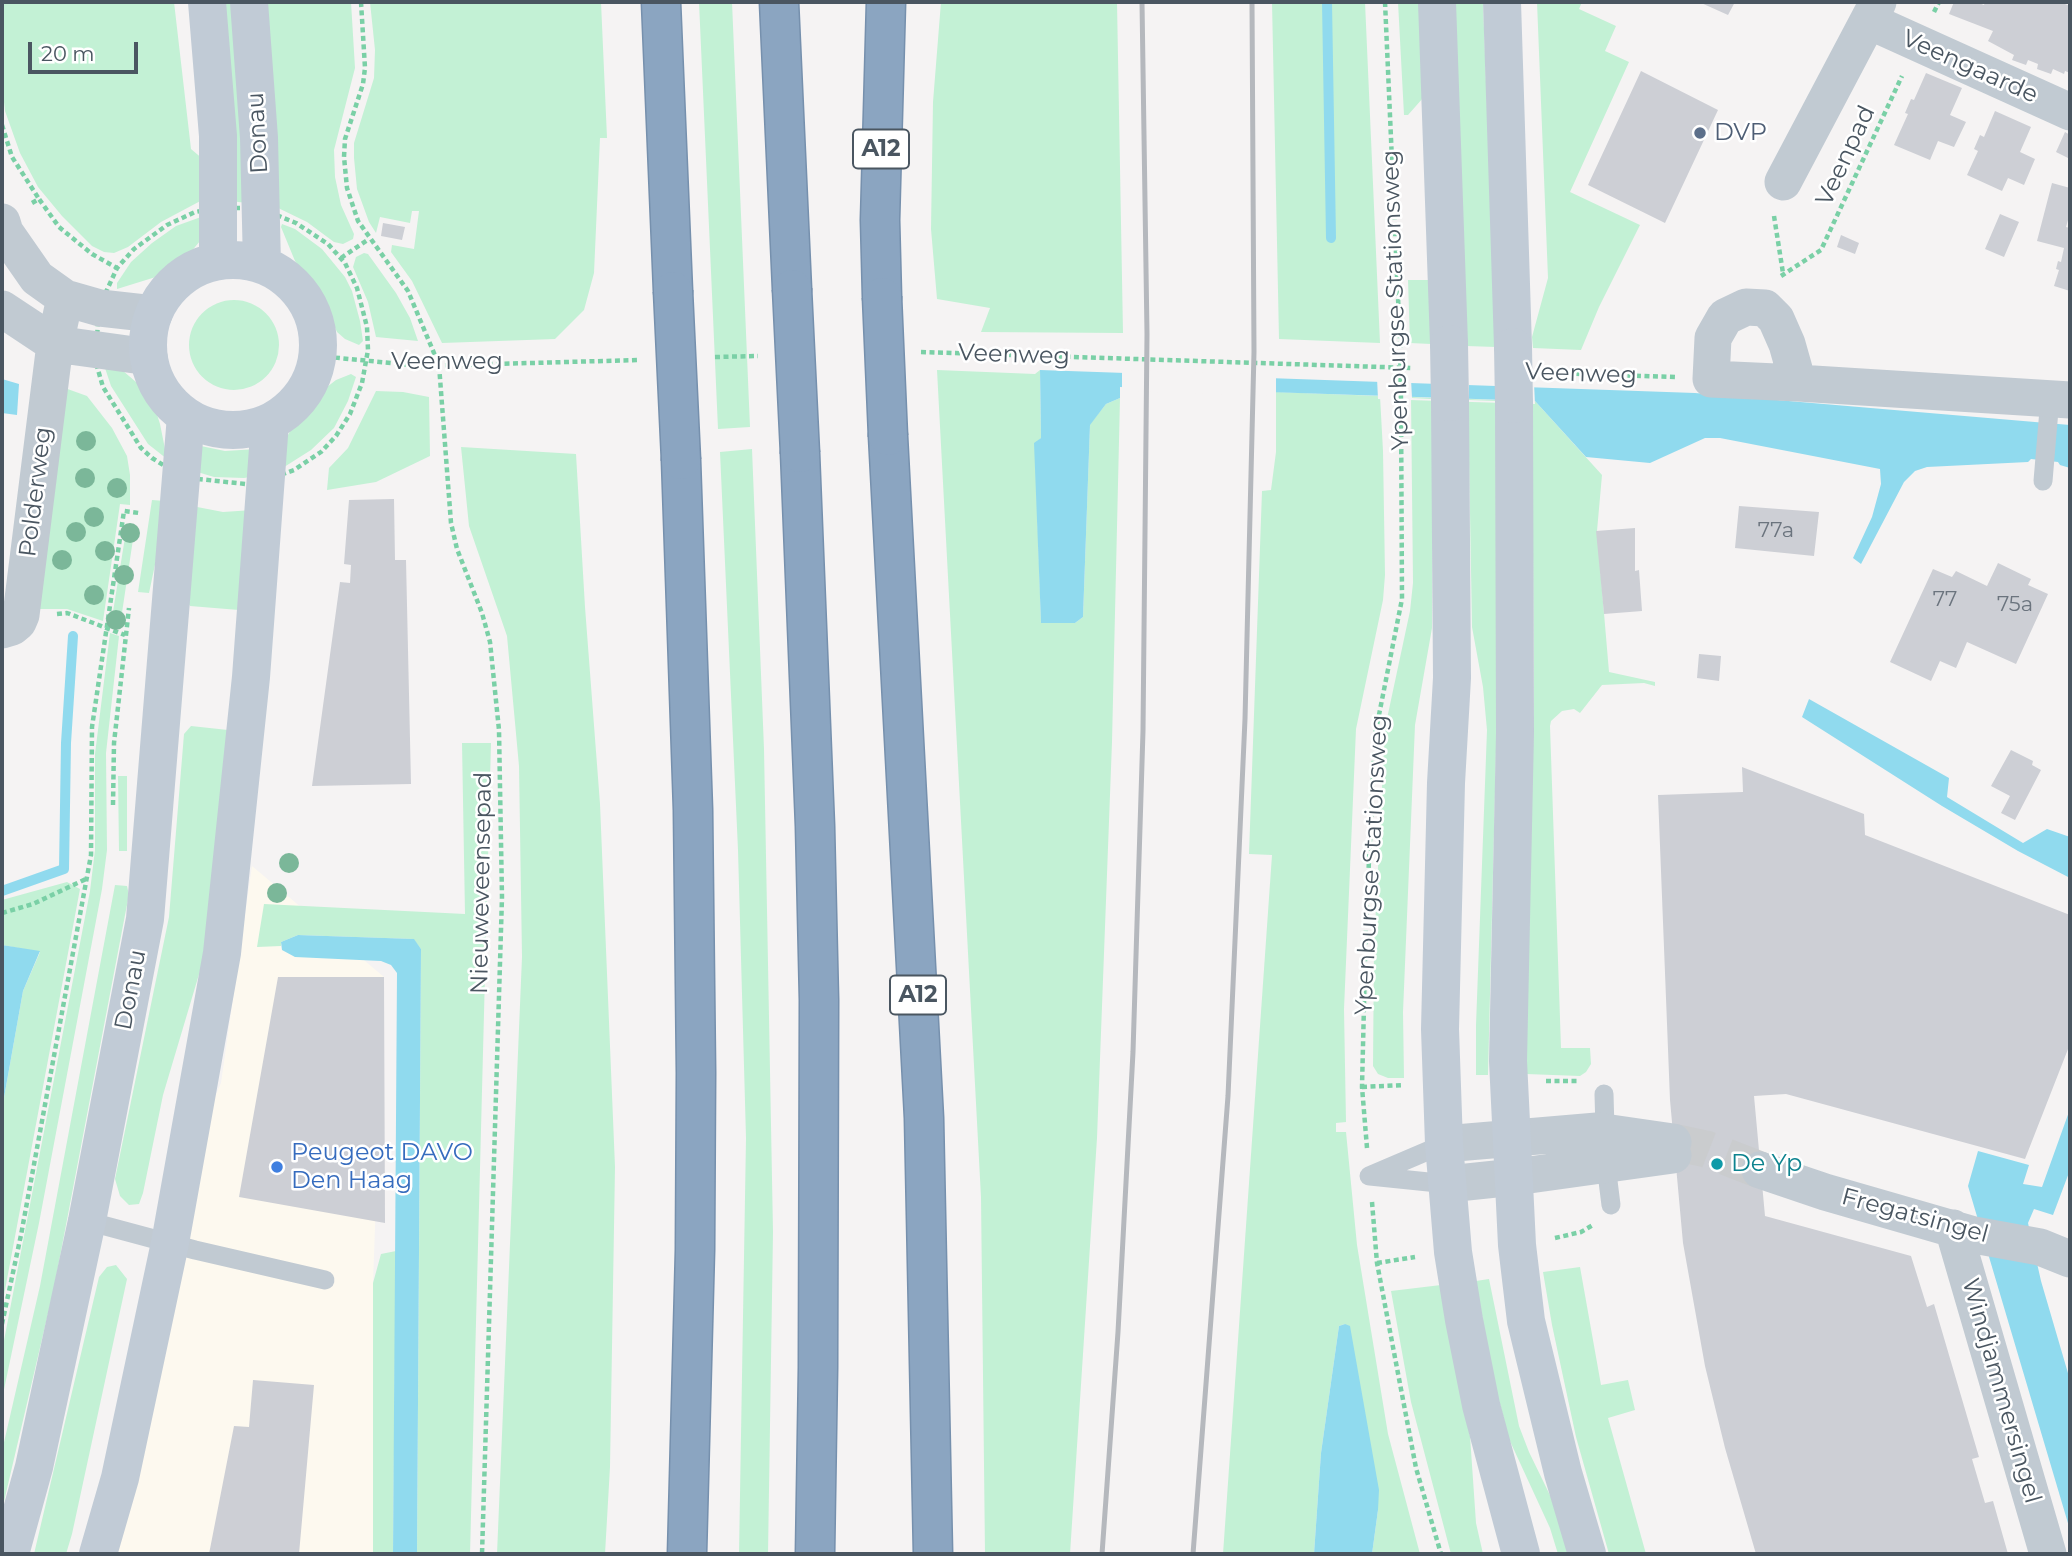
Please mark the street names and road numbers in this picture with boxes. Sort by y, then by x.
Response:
street label: Veengaarde [1898,24,2042,110]
street label: Donau [241,92,275,174]
street label: Veenpad [1810,101,1882,211]
road number: A12 [853,130,909,168]
street label: Ypenburgse Stationsweg [1376,149,1416,451]
street label: Veenweg [957,339,1071,371]
street label: Veenweg [391,348,503,376]
street label: Veenweg [1524,358,1638,390]
street label: Polderweg [14,425,58,559]
street label: Ypenburgse Stationsweg [1350,714,1394,1016]
street label: Nieuweveensepad [466,772,498,994]
street label: Donau [109,947,153,1033]
road number: A12 [890,976,946,1014]
street label: Fregatsingel [1838,1183,1992,1249]
street label: Windjammersingel [1955,1275,2047,1507]

